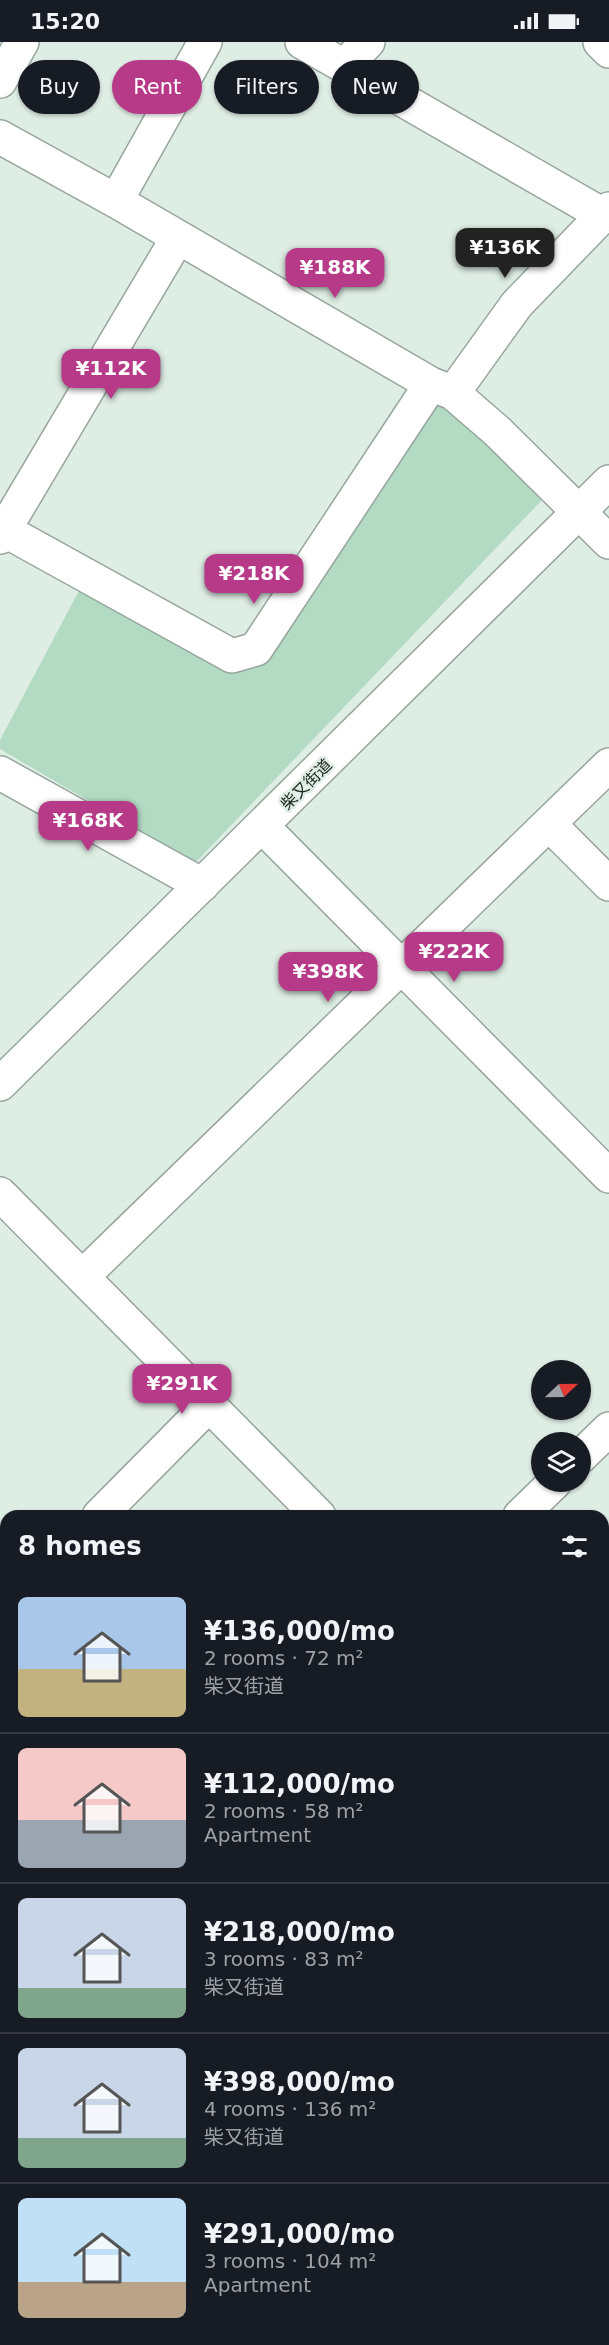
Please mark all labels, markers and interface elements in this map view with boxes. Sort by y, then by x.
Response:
text: 15:20 [30,9,100,34]
chip: Buy [18,60,100,114]
chip: Rent [112,60,202,114]
chip: Filters [214,60,319,114]
chip: New [331,60,419,114]
pin: ¥136K [463,228,547,279]
text: ¥136K [469,235,541,259]
pin: ¥188K [293,248,377,299]
text: ¥188K [299,255,371,279]
pin: ¥112K [69,349,153,400]
text: ¥112K [75,356,147,380]
pin: ¥218K [212,554,296,605]
text: ¥218K [218,561,290,585]
street label: 柴又街道 [277,755,336,814]
pin: ¥168K [46,801,130,852]
text: ¥168K [52,808,124,832]
pin: ¥222K [412,932,496,983]
text: ¥222K [418,939,490,963]
pin: ¥398K [286,952,370,1003]
text: ¥398K [292,959,364,983]
north arrow [531,1360,591,1420]
map controls [531,1360,591,1492]
pin: ¥291K [140,1364,224,1415]
text: ¥291K [146,1371,218,1395]
button: layers [531,1432,591,1492]
icon: filters [558,1530,591,1563]
text: 8 homes [18,1531,142,1561]
text: ¥136,000/mo [204,1616,395,1646]
icon: home [66,1621,138,1693]
text: 2 rooms · 72 m² [204,1646,364,1670]
text: 柴又街道 [204,1674,284,1698]
text: ¥112,000/mo [204,1769,395,1799]
icon: home [66,1772,138,1844]
text: 2 rooms · 58 m² [204,1799,364,1823]
text: Apartment [204,1823,311,1847]
text: ¥218,000/mo [204,1917,395,1947]
icon: home [66,1922,138,1994]
text: 3 rooms · 83 m² [204,1947,364,1971]
text: 柴又街道 [204,1975,284,1999]
text: ¥398,000/mo [204,2067,395,2097]
icon: home [66,2072,138,2144]
text: 4 rooms · 136 m² [204,2097,376,2121]
text: 柴又街道 [204,2125,284,2149]
text: ¥291,000/mo [204,2219,395,2249]
icon: home [66,2222,138,2294]
text: 3 rooms · 104 m² [204,2249,376,2273]
text: Apartment [204,2273,311,2297]

